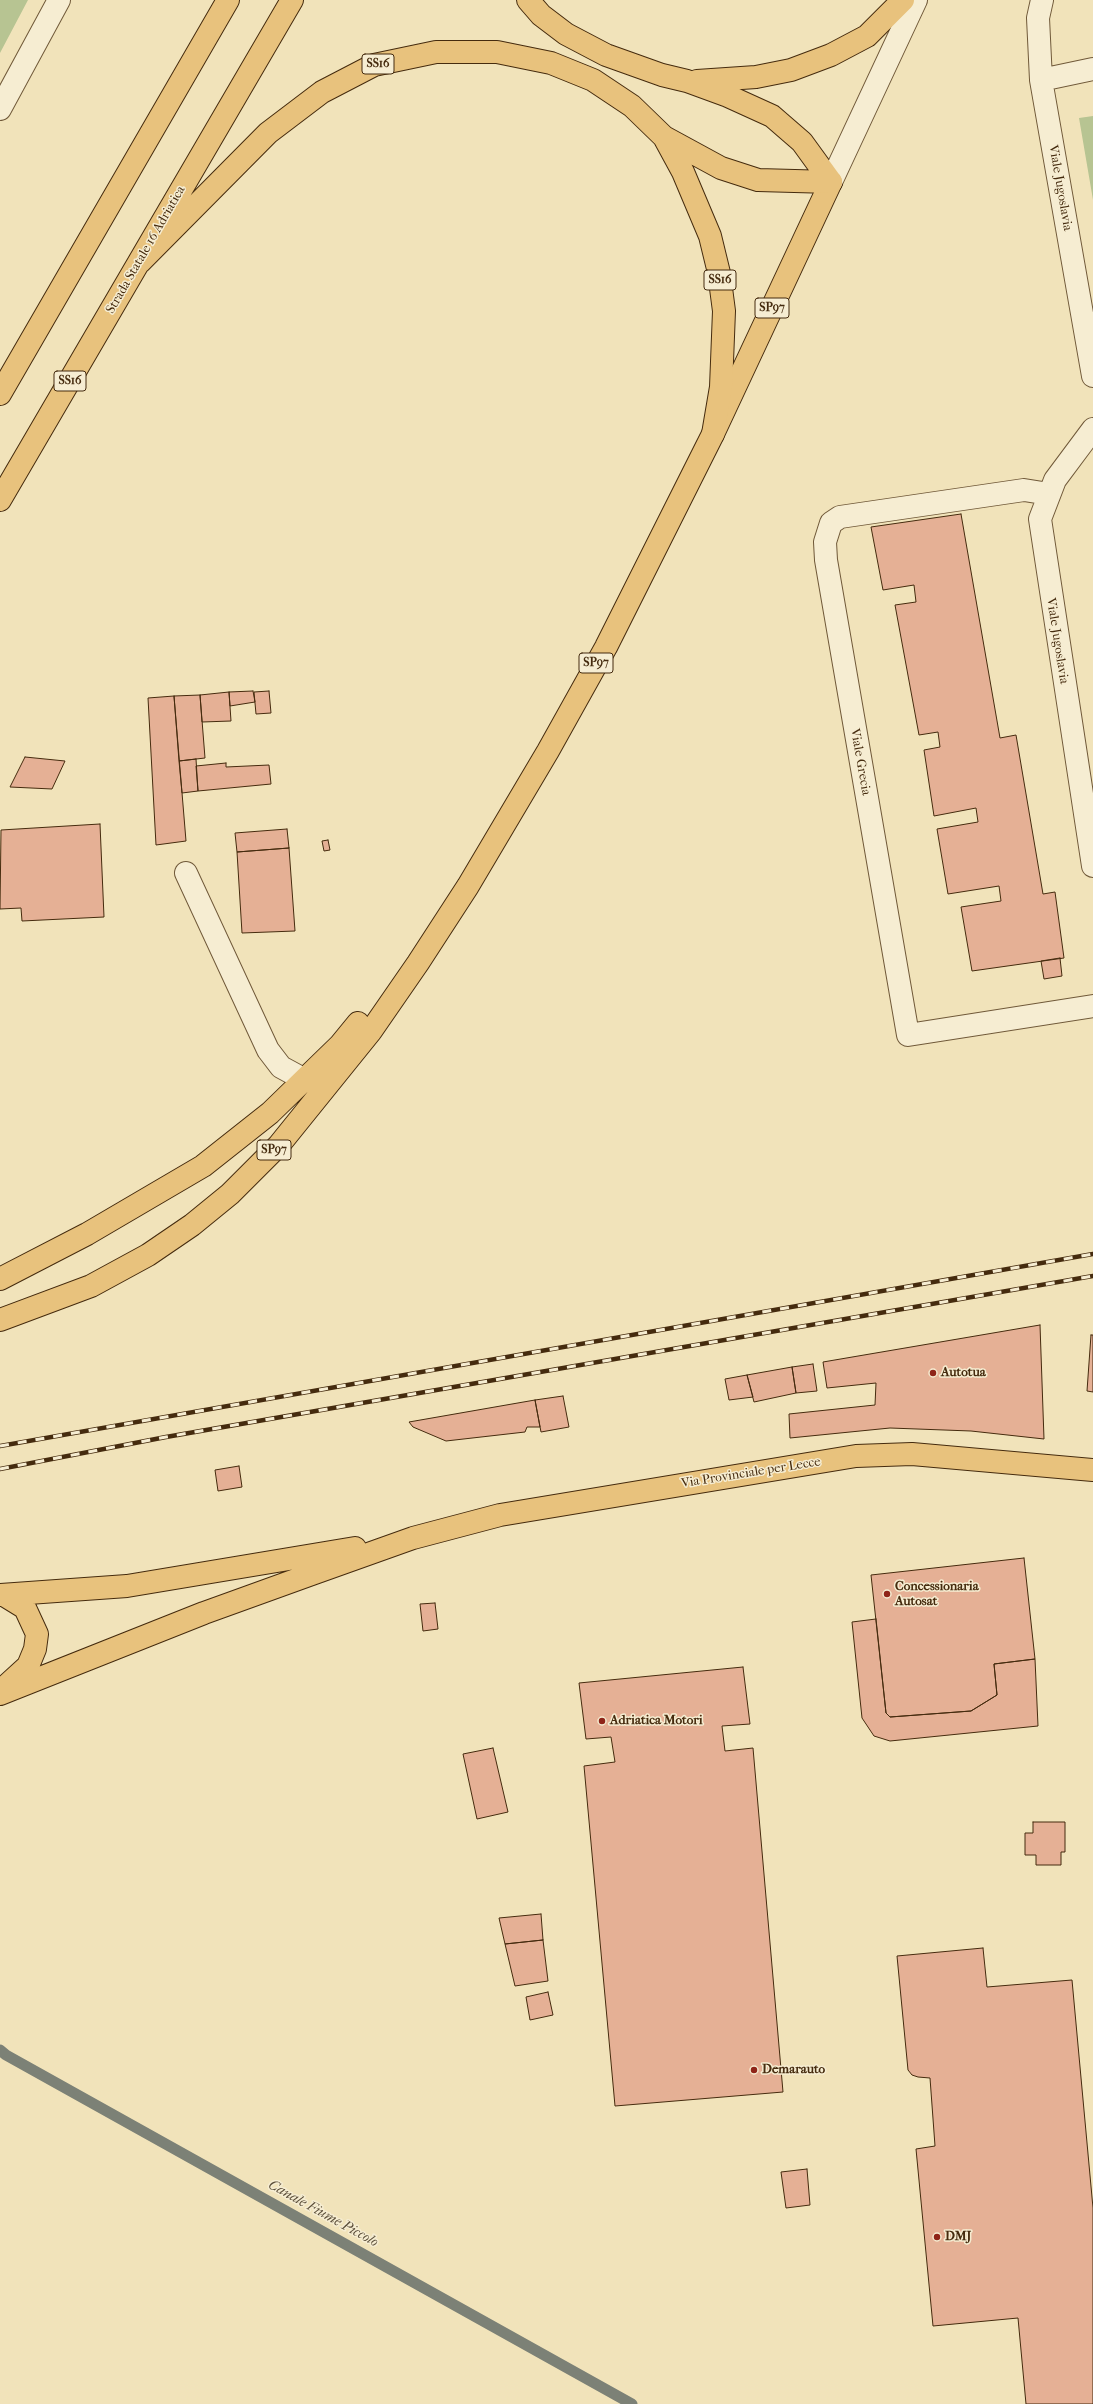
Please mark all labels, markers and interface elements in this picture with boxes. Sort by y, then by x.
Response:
road number: SS16 [362,54,394,74]
street label: Viale Jugoslavia [1045,144,1075,232]
street label: Strada Statale 16 Adriatica [103,183,189,317]
road number: SS16 [704,270,736,290]
road number: SP97 [755,298,789,318]
road number: SS16 [54,371,86,391]
street label: Viale Jugoslavia [1042,597,1072,685]
road number: SP97 [579,653,613,673]
street label: Viale Grecia [846,727,874,797]
road number: SP97 [257,1140,291,1160]
place label: Autotua [941,1365,986,1381]
marker: Autotua [928,1368,938,1378]
street label: Via Provinciale per Lecce [680,1454,822,1492]
place label: Concessionaria Autosat [895,1579,979,1610]
marker: Concessionaria Autosat [882,1589,892,1599]
place label: Adriatica Motori [610,1713,703,1729]
marker: Adriatica Motori [597,1716,607,1726]
place label: Demarauto [762,2062,825,2078]
marker: Demarauto [749,2065,759,2075]
water label: Canale Fiume Piccolo [265,2177,381,2251]
place label: DMJ [945,2229,972,2245]
marker: DMJ [932,2232,942,2242]

